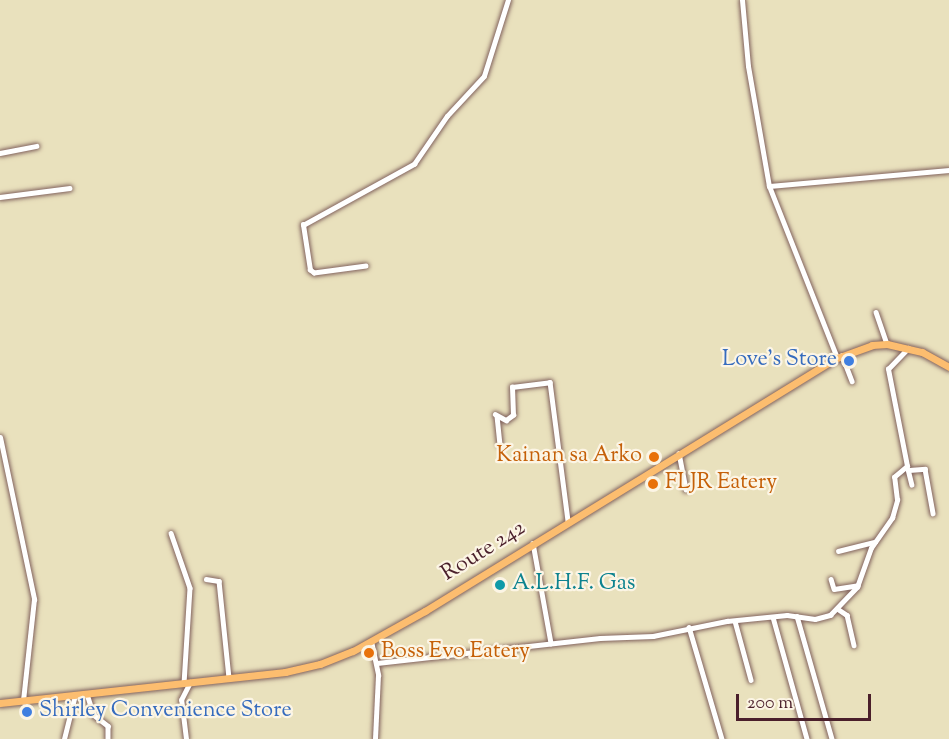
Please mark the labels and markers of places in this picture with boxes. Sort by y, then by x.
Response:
place label: Love's Store [722,348,837,374]
marker: Love's Store [842,354,856,368]
place label: Kainan sa Arko [496,444,642,470]
marker: Kainan sa Arko [647,450,661,464]
place label: FLJR Eatery [665,471,777,497]
marker: FLJR Eatery [646,477,660,491]
place label: A.L.H.F. Gas [512,572,635,598]
marker: A.L.H.F. Gas [493,578,507,592]
place label: Boss Evo Eatery [381,640,530,666]
marker: Boss Evo Eatery [362,646,376,660]
place label: Shirley Convenience Store [39,699,292,725]
marker: Shirley Convenience Store [20,705,34,719]

